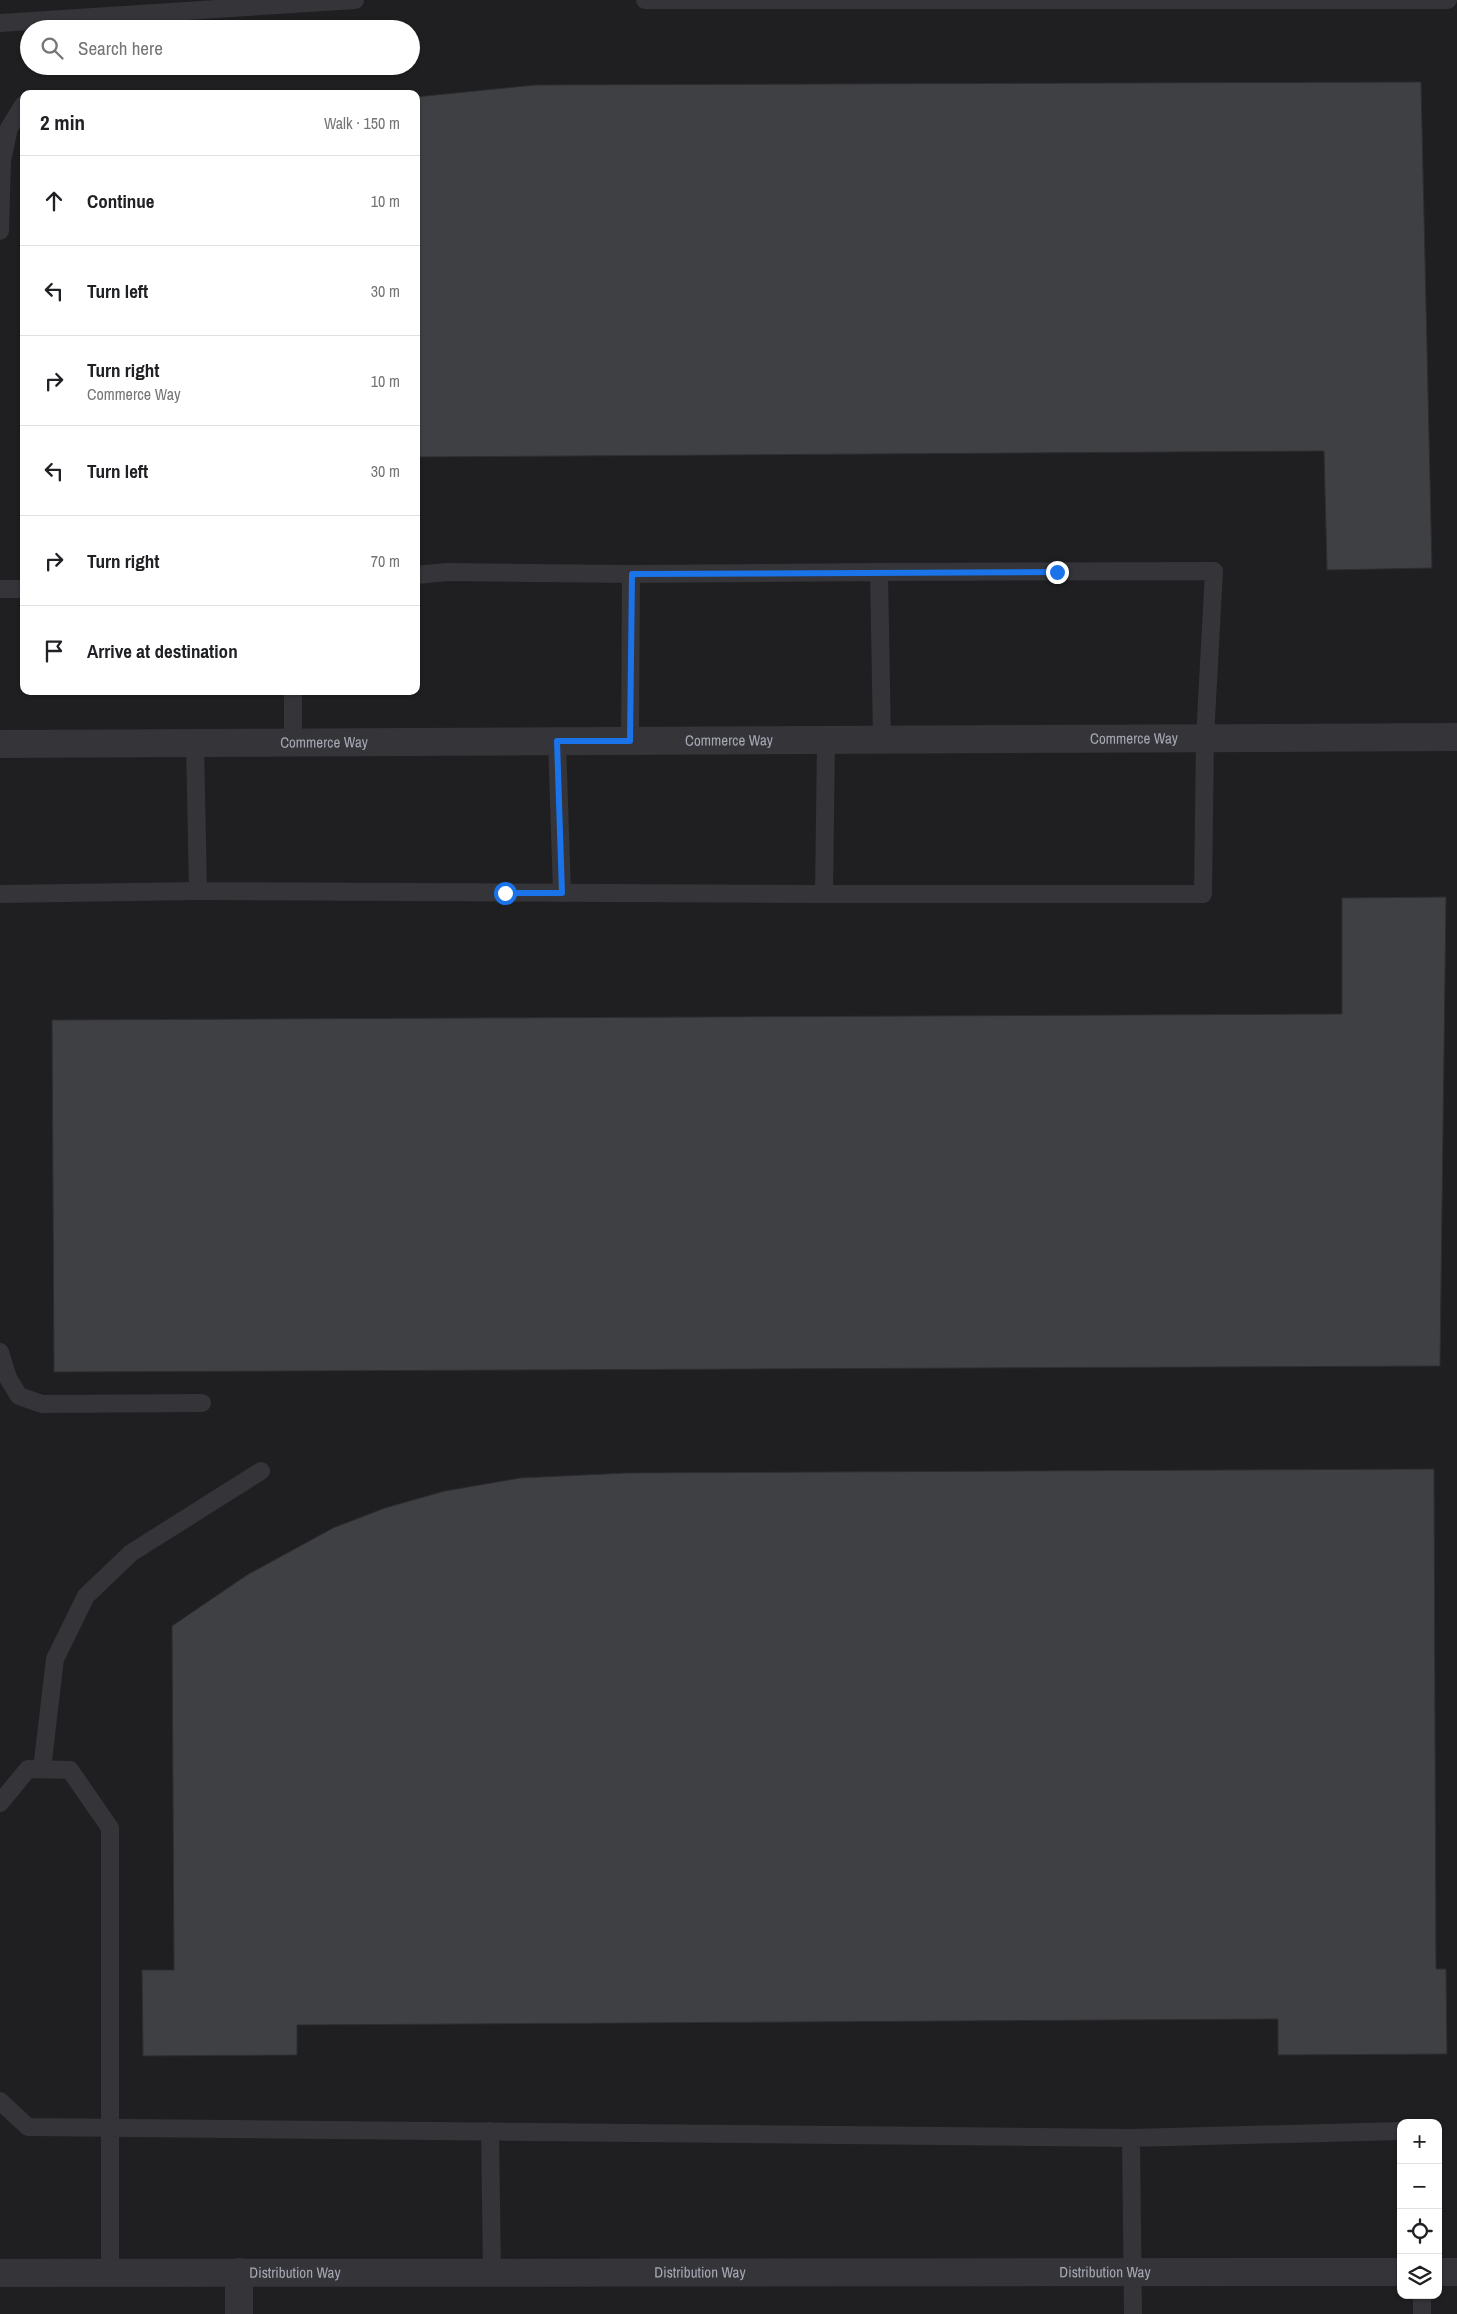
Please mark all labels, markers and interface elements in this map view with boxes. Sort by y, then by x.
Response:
search box [20,20,420,75]
icon: search [38,34,66,62]
text: Search here [78,35,163,61]
text: 2 min [40,108,85,137]
text: Walk · 150 m [324,112,400,134]
icon: ahead [40,187,68,215]
text: Continue [87,188,155,214]
text: 10 m [371,190,400,212]
icon: left [40,277,68,305]
text: Turn left [87,278,148,304]
text: 30 m [371,280,400,302]
text: Turn right [87,357,159,383]
icon: right [40,367,68,395]
text: 10 m [371,370,400,392]
text: Commerce Way [87,383,181,405]
icon: left [40,457,68,485]
text: Turn left [87,458,148,484]
text: 30 m [371,460,400,482]
icon: right [40,547,68,575]
text: Turn right [87,548,159,574]
text: 70 m [371,550,400,572]
route end [1046,561,1069,584]
icon: arrive [40,637,68,665]
text: Arrive at destination [87,638,238,664]
street label: Commerce Way [1090,727,1179,749]
street label: Commerce Way [685,729,774,751]
street label: Commerce Way [280,731,369,753]
route start [494,882,517,905]
map controls [1397,2119,1442,2299]
button: + [1397,2119,1442,2164]
button: − [1397,2164,1442,2209]
button: locate [1397,2209,1442,2254]
button: layers [1397,2254,1442,2299]
street label: Distribution Way [654,2261,746,2283]
street label: Distribution Way [1059,2261,1151,2282]
street label: Distribution Way [249,2262,341,2283]

